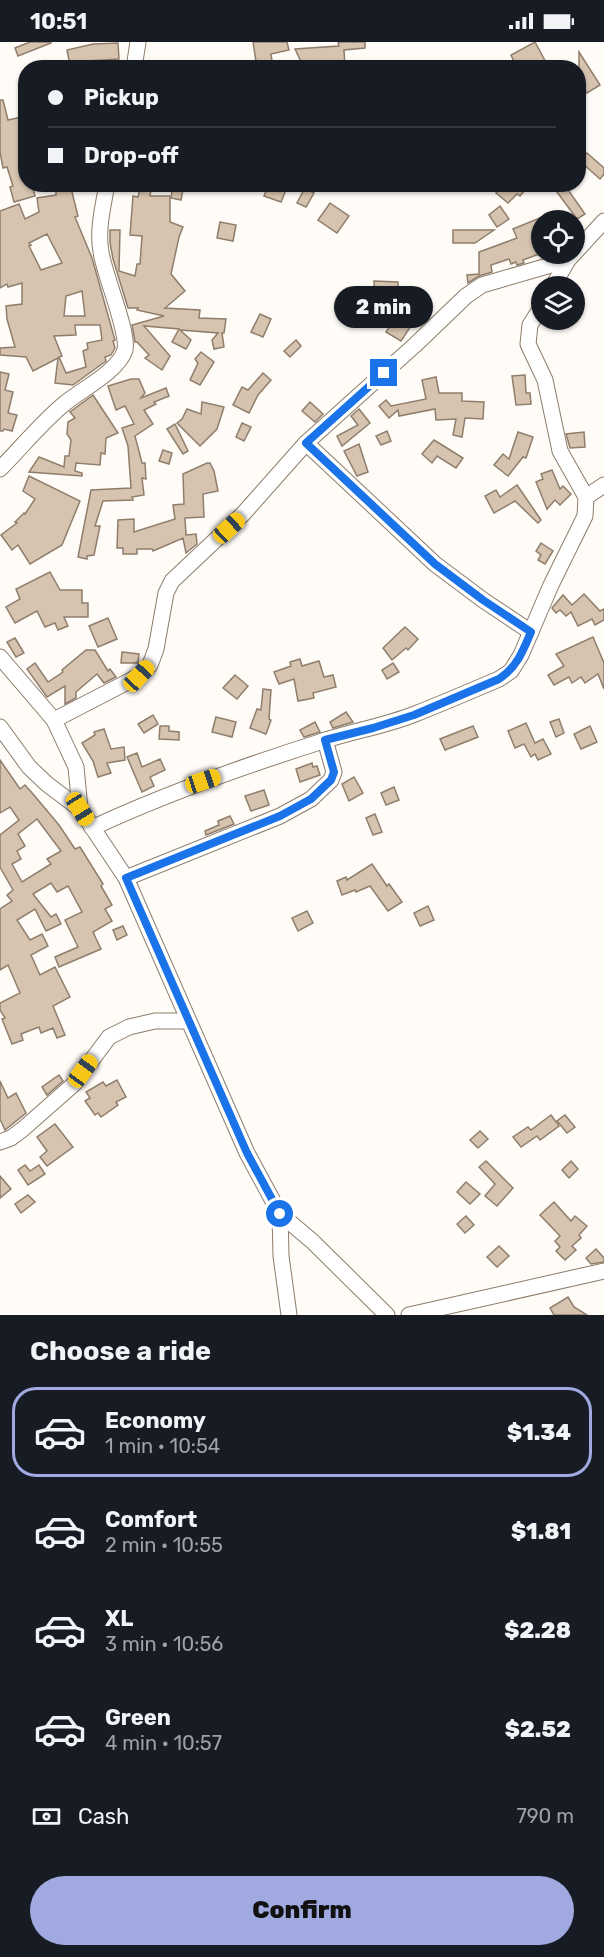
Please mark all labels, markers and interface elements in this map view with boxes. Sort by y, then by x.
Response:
text: 10:51 [30,8,87,35]
text: Pickup [84,84,159,111]
text: Drop-off [84,142,179,169]
map controls [531,210,585,330]
button: locate [531,210,585,264]
button: layers [531,276,585,330]
callout: 2 min [334,286,434,328]
text: 2 min [356,295,411,319]
route end [370,359,397,386]
car [210,509,248,547]
car [120,657,158,695]
car [183,767,223,795]
car [63,789,97,829]
car [65,1051,101,1091]
route start [266,1200,293,1227]
text: Choose a ride [30,1335,211,1367]
icon: car [33,1405,87,1459]
text: Economy [105,1407,206,1434]
text: $1.34 [507,1419,571,1446]
text: 1 min · 10:54 [105,1434,220,1458]
icon: car [33,1504,87,1558]
text: Comfort [105,1506,197,1533]
text: $1.81 [511,1518,571,1545]
text: 2 min · 10:55 [105,1533,223,1557]
icon: car [33,1603,87,1657]
text: XL [105,1605,133,1632]
text: $2.28 [504,1617,571,1644]
text: 3 min · 10:56 [105,1632,223,1656]
icon: car [33,1702,87,1756]
text: Green [105,1704,171,1731]
text: $2.52 [505,1716,571,1743]
text: 4 min · 10:57 [105,1731,222,1755]
icon: cash [30,1800,63,1833]
text: Cash [78,1803,129,1830]
text: 790 m [517,1804,574,1828]
button: Confirm [30,1876,574,1945]

